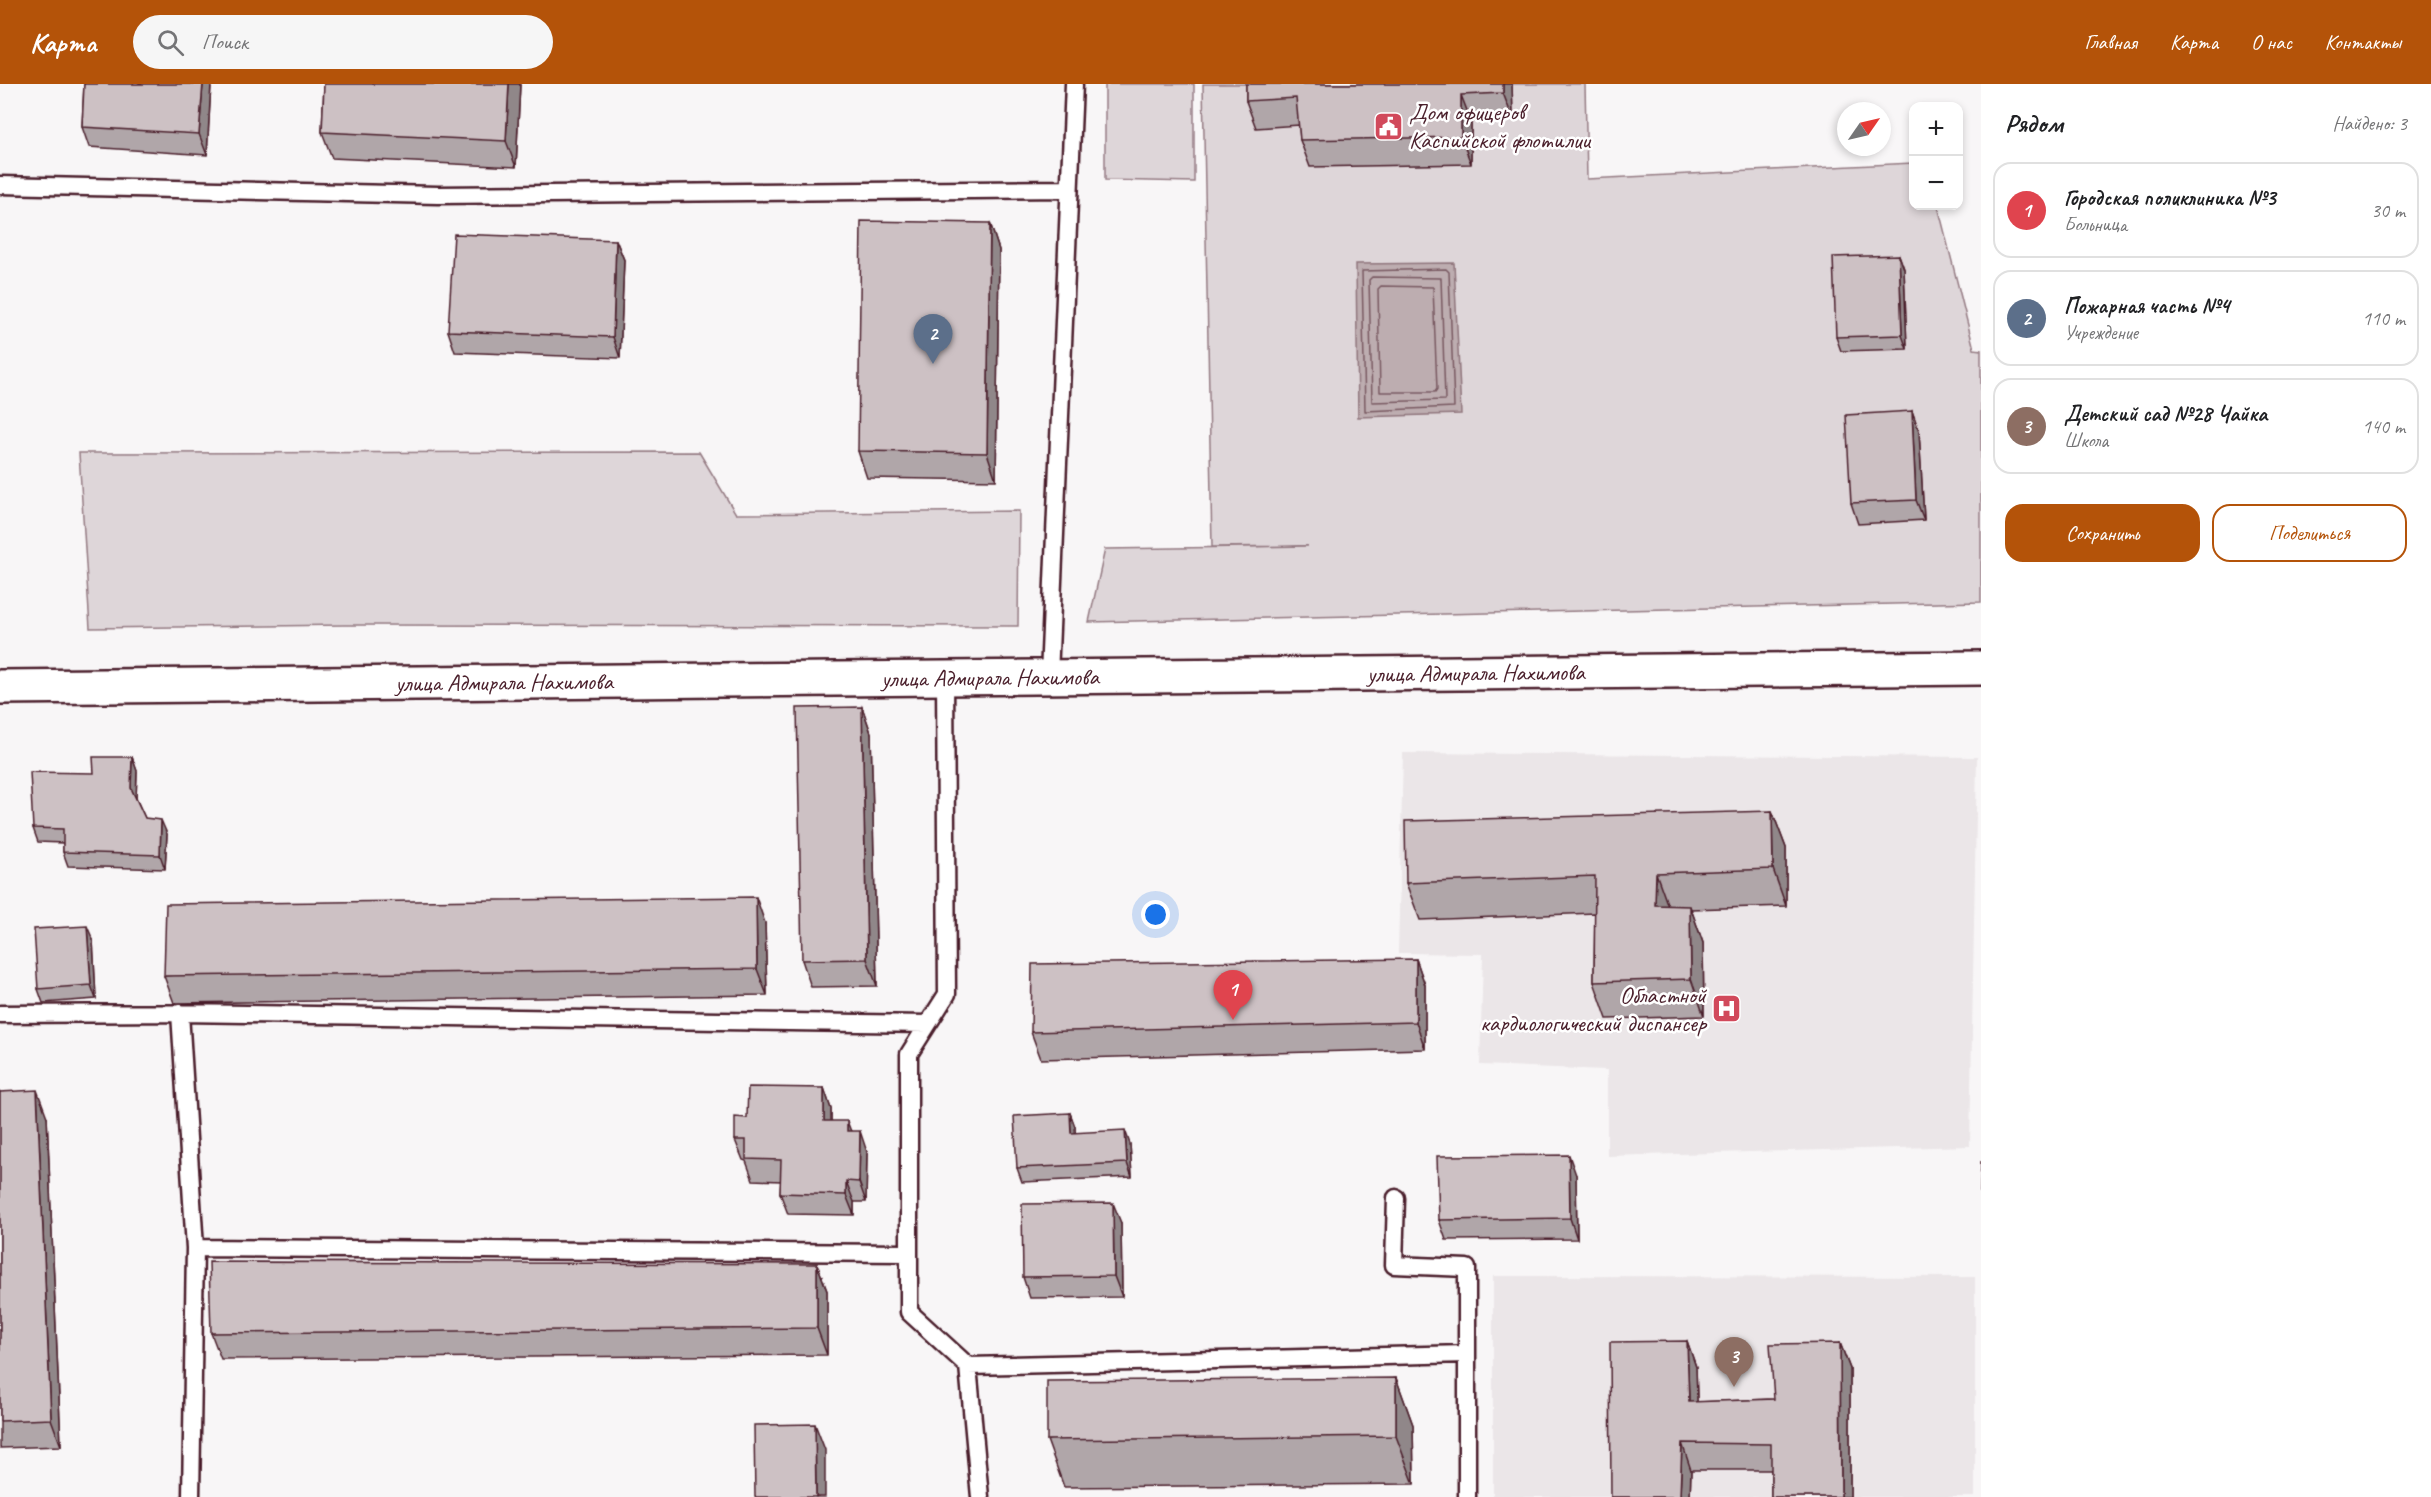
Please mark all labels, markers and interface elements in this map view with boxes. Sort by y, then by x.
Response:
search box [133,15,553,69]
text: Карта [30,25,97,60]
icon: search [154,26,187,59]
text: Поиск [202,28,248,56]
text: Главная [2084,29,2137,55]
text: Карта [2170,29,2218,55]
text: О нас [2251,29,2292,55]
text: Контакты [2325,29,2401,55]
place label: Дом офицеров Каспийской флотилии [1409,97,1592,155]
north arrow [1837,102,1891,156]
map controls [1909,102,1963,210]
button: + [1909,102,1963,156]
text: Рядом [2005,107,2063,140]
public building icon: Дом офицеров Каспийской флотилии [1372,110,1404,142]
text: Найдено: 3 [2332,111,2407,136]
button: − [1909,156,1963,210]
text: Городская поликлиника №3 [2064,184,2276,212]
text: 1 [2022,198,2031,223]
text: 30 m [2371,198,2405,223]
text: Больница [2064,212,2127,237]
text: Пожарная часть №4 [2064,292,2230,320]
text: 2 [2022,306,2031,331]
text: 110 m [2362,306,2405,331]
pin: 2 [914,314,952,364]
text: Учреждение [2064,320,2138,345]
text: Детский сад №28 Чайка [2064,400,2267,428]
text: 3 [2022,414,2031,439]
text: 140 m [2362,414,2405,439]
text: Школа [2064,428,2108,453]
button: Сохранить [2005,504,2200,562]
button: Поделиться [2212,504,2407,562]
street label: улица Адмирала Нахимова [1365,657,1586,689]
street label: улица Адмирала Нахимова [879,661,1100,694]
street label: улица Адмирала Нахимова [393,666,614,698]
your location [1141,900,1170,929]
pin: 1 [1214,970,1252,1020]
place label: Областной кардиологический диспансер [1480,980,1708,1038]
hospital icon: Областной кардиологический диспансер [1711,993,1743,1025]
pin: 3 [1714,1338,1754,1387]

